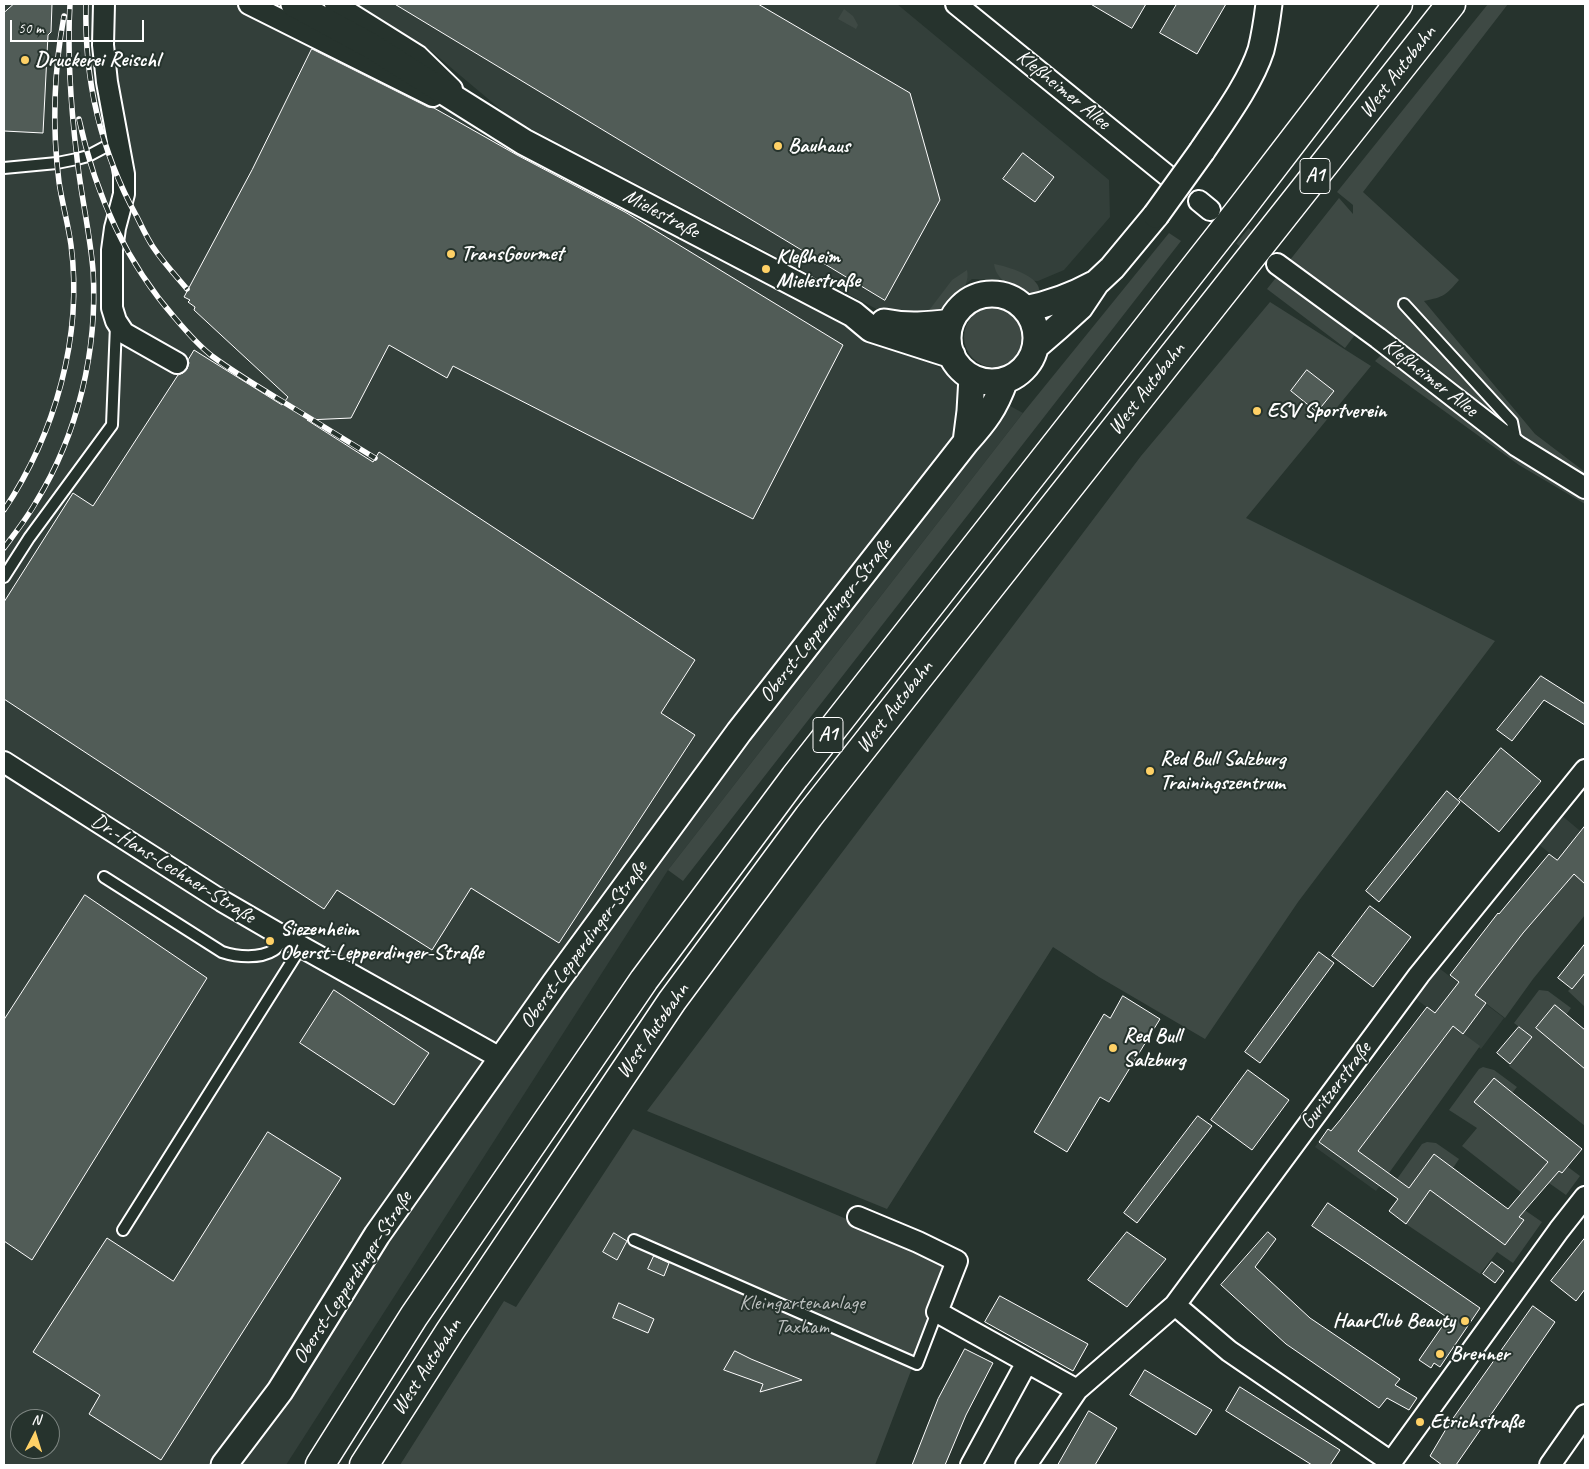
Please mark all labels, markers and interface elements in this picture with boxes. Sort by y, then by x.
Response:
scale bar [12,10,146,42]
text: 50 m [18,19,44,38]
street label: West Autobahn [1354,21,1442,123]
street label: Kleßheimer Allee [1011,44,1115,136]
place label: Druckerei Reischl [35,47,160,73]
marker: Druckerei Reischl [19,54,31,66]
place label: Bauhaus [788,133,850,159]
marker: Bauhaus [772,140,784,152]
road number: A1 [1300,158,1330,194]
street label: Mielestraße [619,184,703,244]
place label: TransGourmet [461,241,563,267]
place label: Kleßheim Mielestraße [776,244,860,294]
marker: TransGourmet [445,248,457,260]
marker: Kleßheim Mielestraße [760,263,772,275]
street label: Kleßheimer Allee [1378,333,1482,423]
street label: West Autobahn [1103,338,1191,440]
place label: ESV Sportverein [1267,398,1387,424]
marker: ESV Sportverein [1251,405,1263,417]
street label: Oberst-Lepperdinger-Straße [754,534,898,708]
street label: West Autobahn [851,656,939,758]
road number: A1 [813,718,843,752]
place label: Red Bull Salzburg Trainingszentrum [1160,746,1285,796]
marker: Red Bull Salzburg Trainingszentrum [1144,765,1156,777]
street label: Dr.-Hans-Lechner-Straße [86,808,260,930]
street label: Oberst-Lepperdinger-Straße [515,856,653,1034]
place label: Siezenheim Oberst-Lepperdinger-Straße [280,916,483,966]
marker: Siezenheim Oberst-Lepperdinger-Straße [264,935,276,947]
street label: West Autobahn [611,978,695,1084]
place label: Red Bull Salzburg [1123,1023,1185,1073]
street label: Guritzerstraße [1295,1037,1377,1135]
marker: Red Bull Salzburg [1107,1042,1119,1054]
street label: Oberst-Lepperdinger-Straße [288,1187,418,1369]
park label: Kleingartenanlage Taxham [739,1290,865,1340]
place label: HaarClub Beauty [1333,1308,1455,1334]
street label: West Autobahn [386,1314,468,1420]
marker: HaarClub Beauty [1459,1315,1471,1327]
place label: Brenner [1450,1341,1509,1367]
marker: Brenner [1434,1348,1446,1360]
north arrow [10,1409,60,1459]
place label: Etrichstraße [1430,1409,1524,1435]
text: N [31,1411,41,1428]
marker: Etrichstraße [1414,1416,1426,1428]

